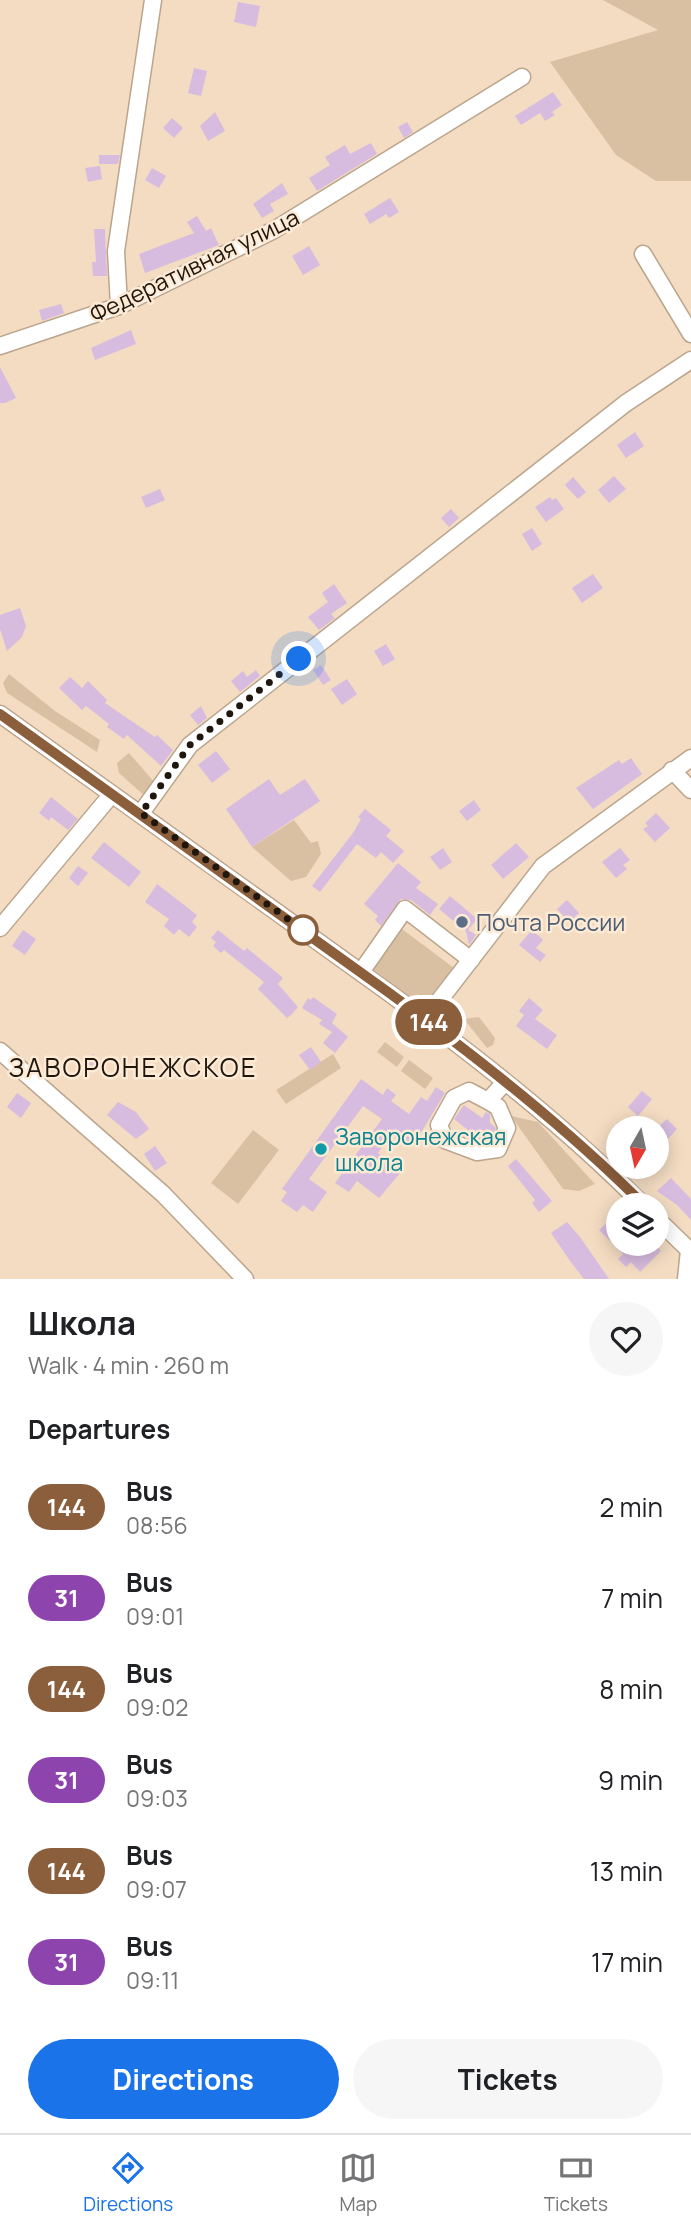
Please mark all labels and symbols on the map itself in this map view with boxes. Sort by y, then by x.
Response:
street label: Федеративная улица [84,200,304,330]
your location [281,641,316,676]
place label: Почта России [476,906,625,938]
marker: Почта России [454,914,470,930]
unlabelled marker [288,915,318,945]
line badge: 144 [389,999,469,1045]
district label: ЗАВОРОНЕЖСКОЕ [9,1049,257,1085]
north arrow [606,1116,668,1180]
place label: Заворонежская школа [335,1120,506,1178]
marker: Заворонежская школа [313,1141,329,1157]

